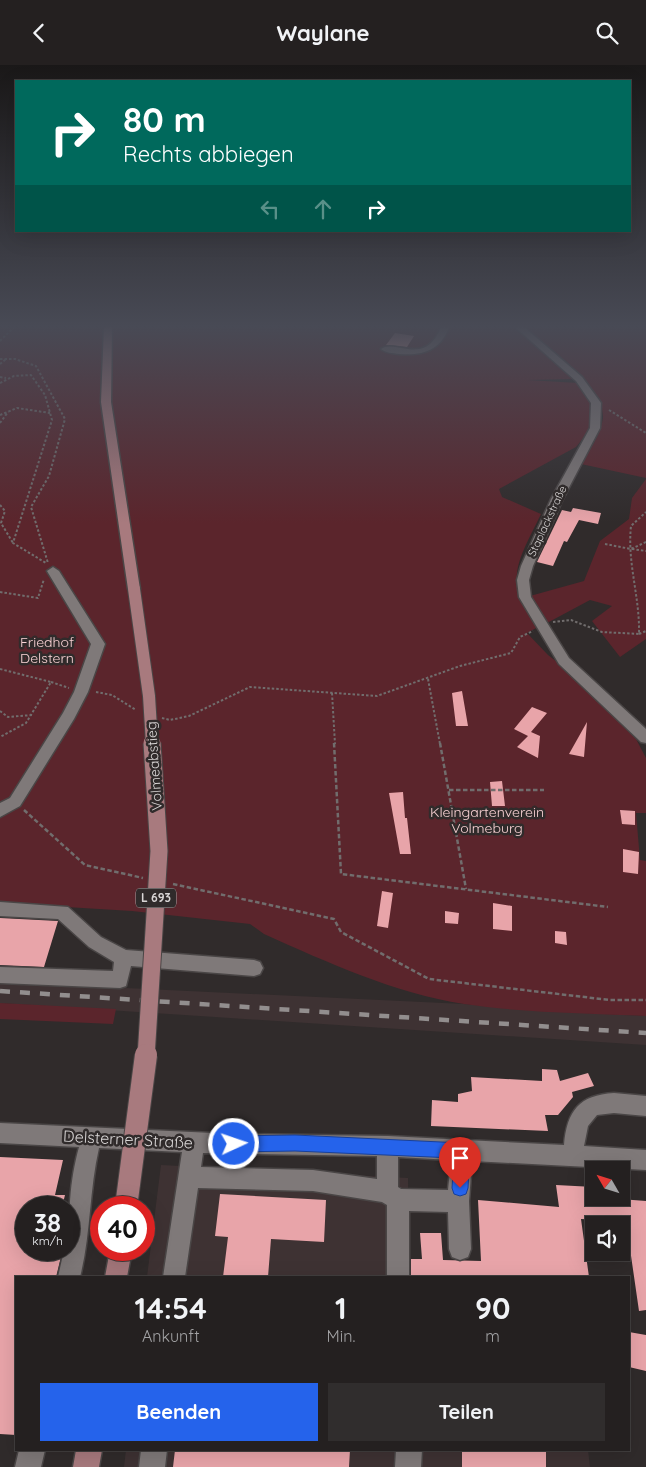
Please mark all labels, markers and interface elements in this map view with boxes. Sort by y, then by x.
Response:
icon: back [25,19,53,47]
text: Waylane [276,19,370,47]
icon: search [593,19,621,47]
text: 80 m [123,97,206,141]
icon: right [40,100,105,165]
text: Rechts abbiegen [123,140,294,168]
icon: left [256,195,284,223]
icon: ahead [309,195,337,223]
icon: right [362,195,390,223]
street label: Staplackstraße [524,483,570,559]
park label: Friedhof Delstern [20,633,74,667]
street label: Volmeabstieg [142,721,166,811]
park label: Kleingartenverein Volmeburg [430,803,544,837]
road number: L 693 [136,889,176,907]
position arrow [207,1117,259,1169]
street label: Delsterner Straße [63,1126,193,1152]
pin [439,1137,481,1188]
icon: arrive [446,1144,474,1172]
north arrow [585,1161,630,1206]
map controls [585,1161,630,1261]
speed limit sign: 40 [90,1196,155,1261]
text: 38 [34,1207,61,1238]
button: sound [585,1216,630,1261]
text: km/h [32,1233,63,1248]
text: 14:54 [135,1289,207,1327]
text: 1 [335,1289,347,1327]
text: 90 [475,1289,510,1327]
text: Ankunft [142,1326,200,1346]
text: Min. [327,1326,355,1346]
text: m [485,1326,500,1346]
button: Beenden [40,1383,318,1441]
button: Teilen [328,1383,605,1441]

